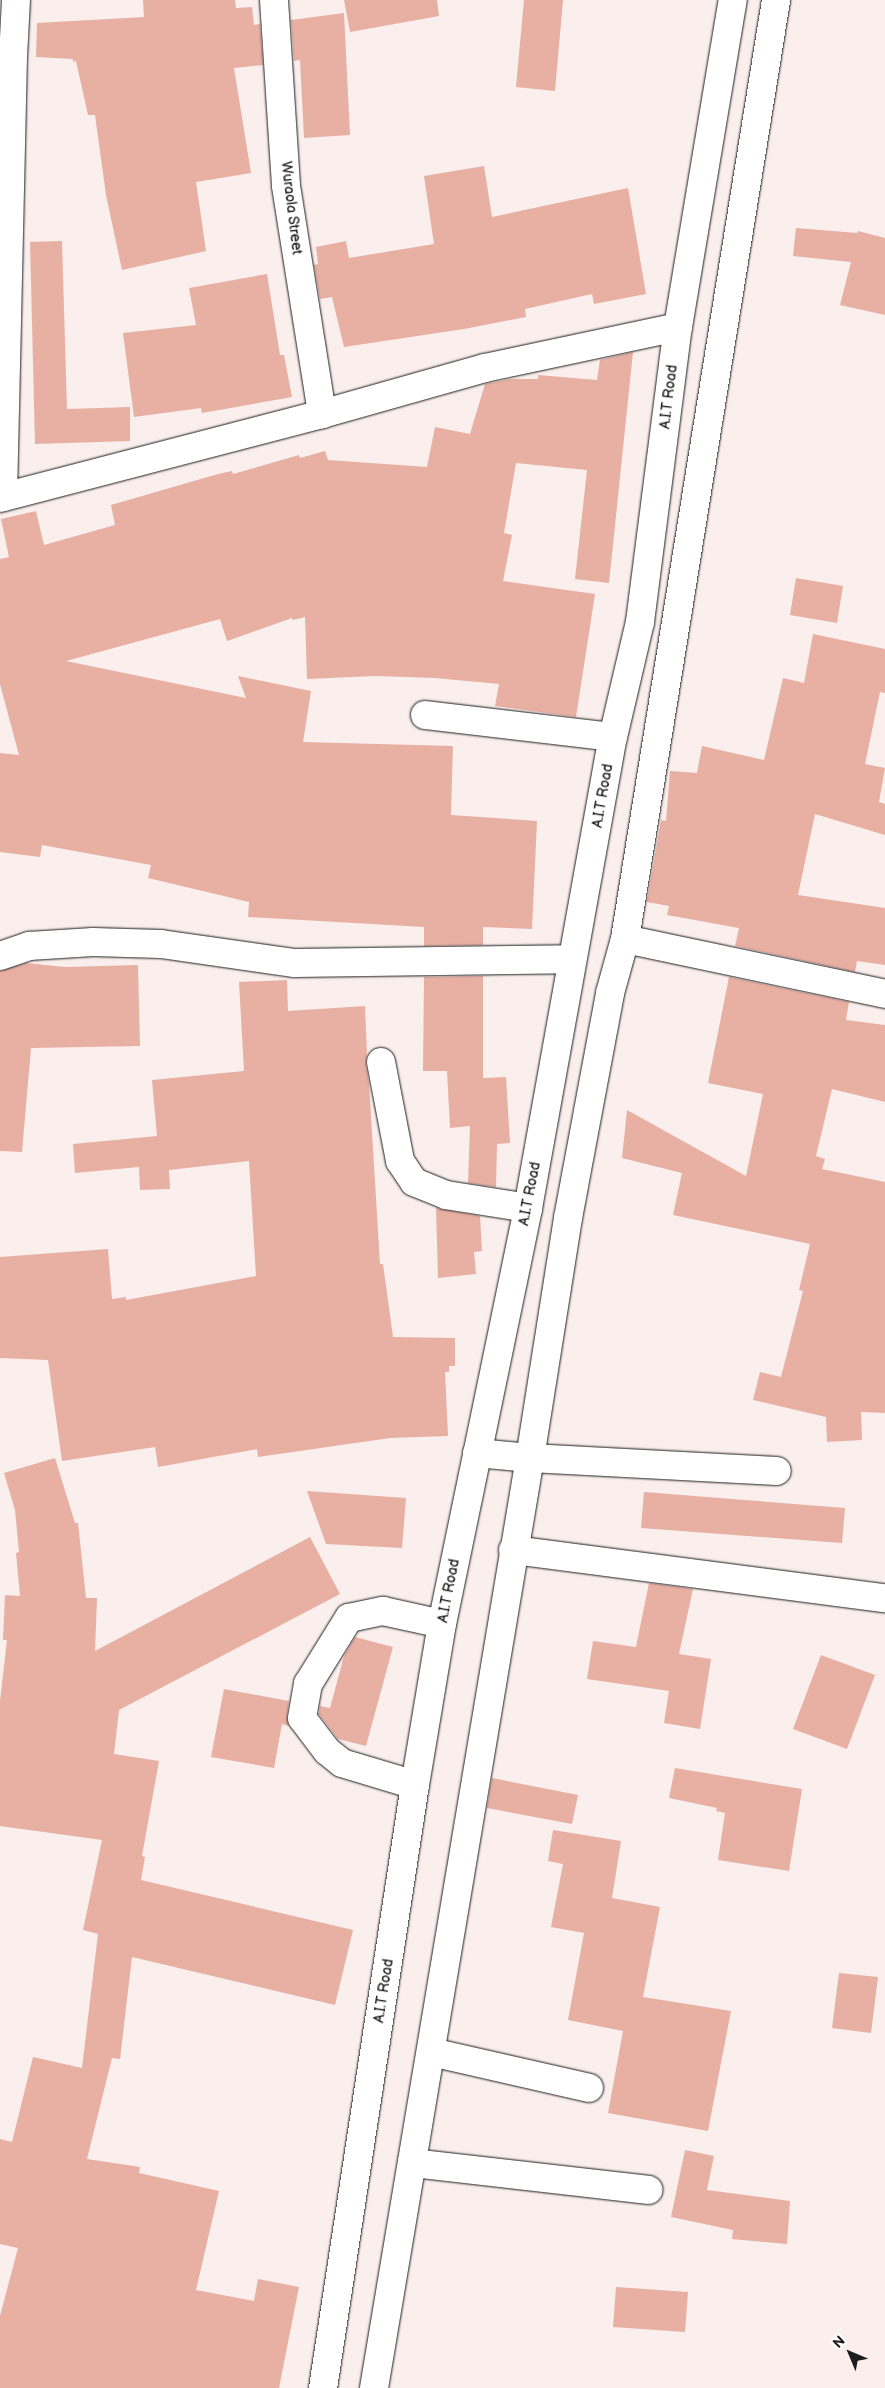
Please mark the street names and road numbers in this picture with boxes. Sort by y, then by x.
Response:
street label: Wuraola Street [277,160,305,256]
street label: A.I.T Road [657,364,681,430]
street label: A.I.T Road [589,763,617,829]
street label: A.I.T Road [516,1161,544,1227]
street label: A.I.T Road [435,1558,463,1624]
street label: A.I.T Road [371,1958,397,2024]

